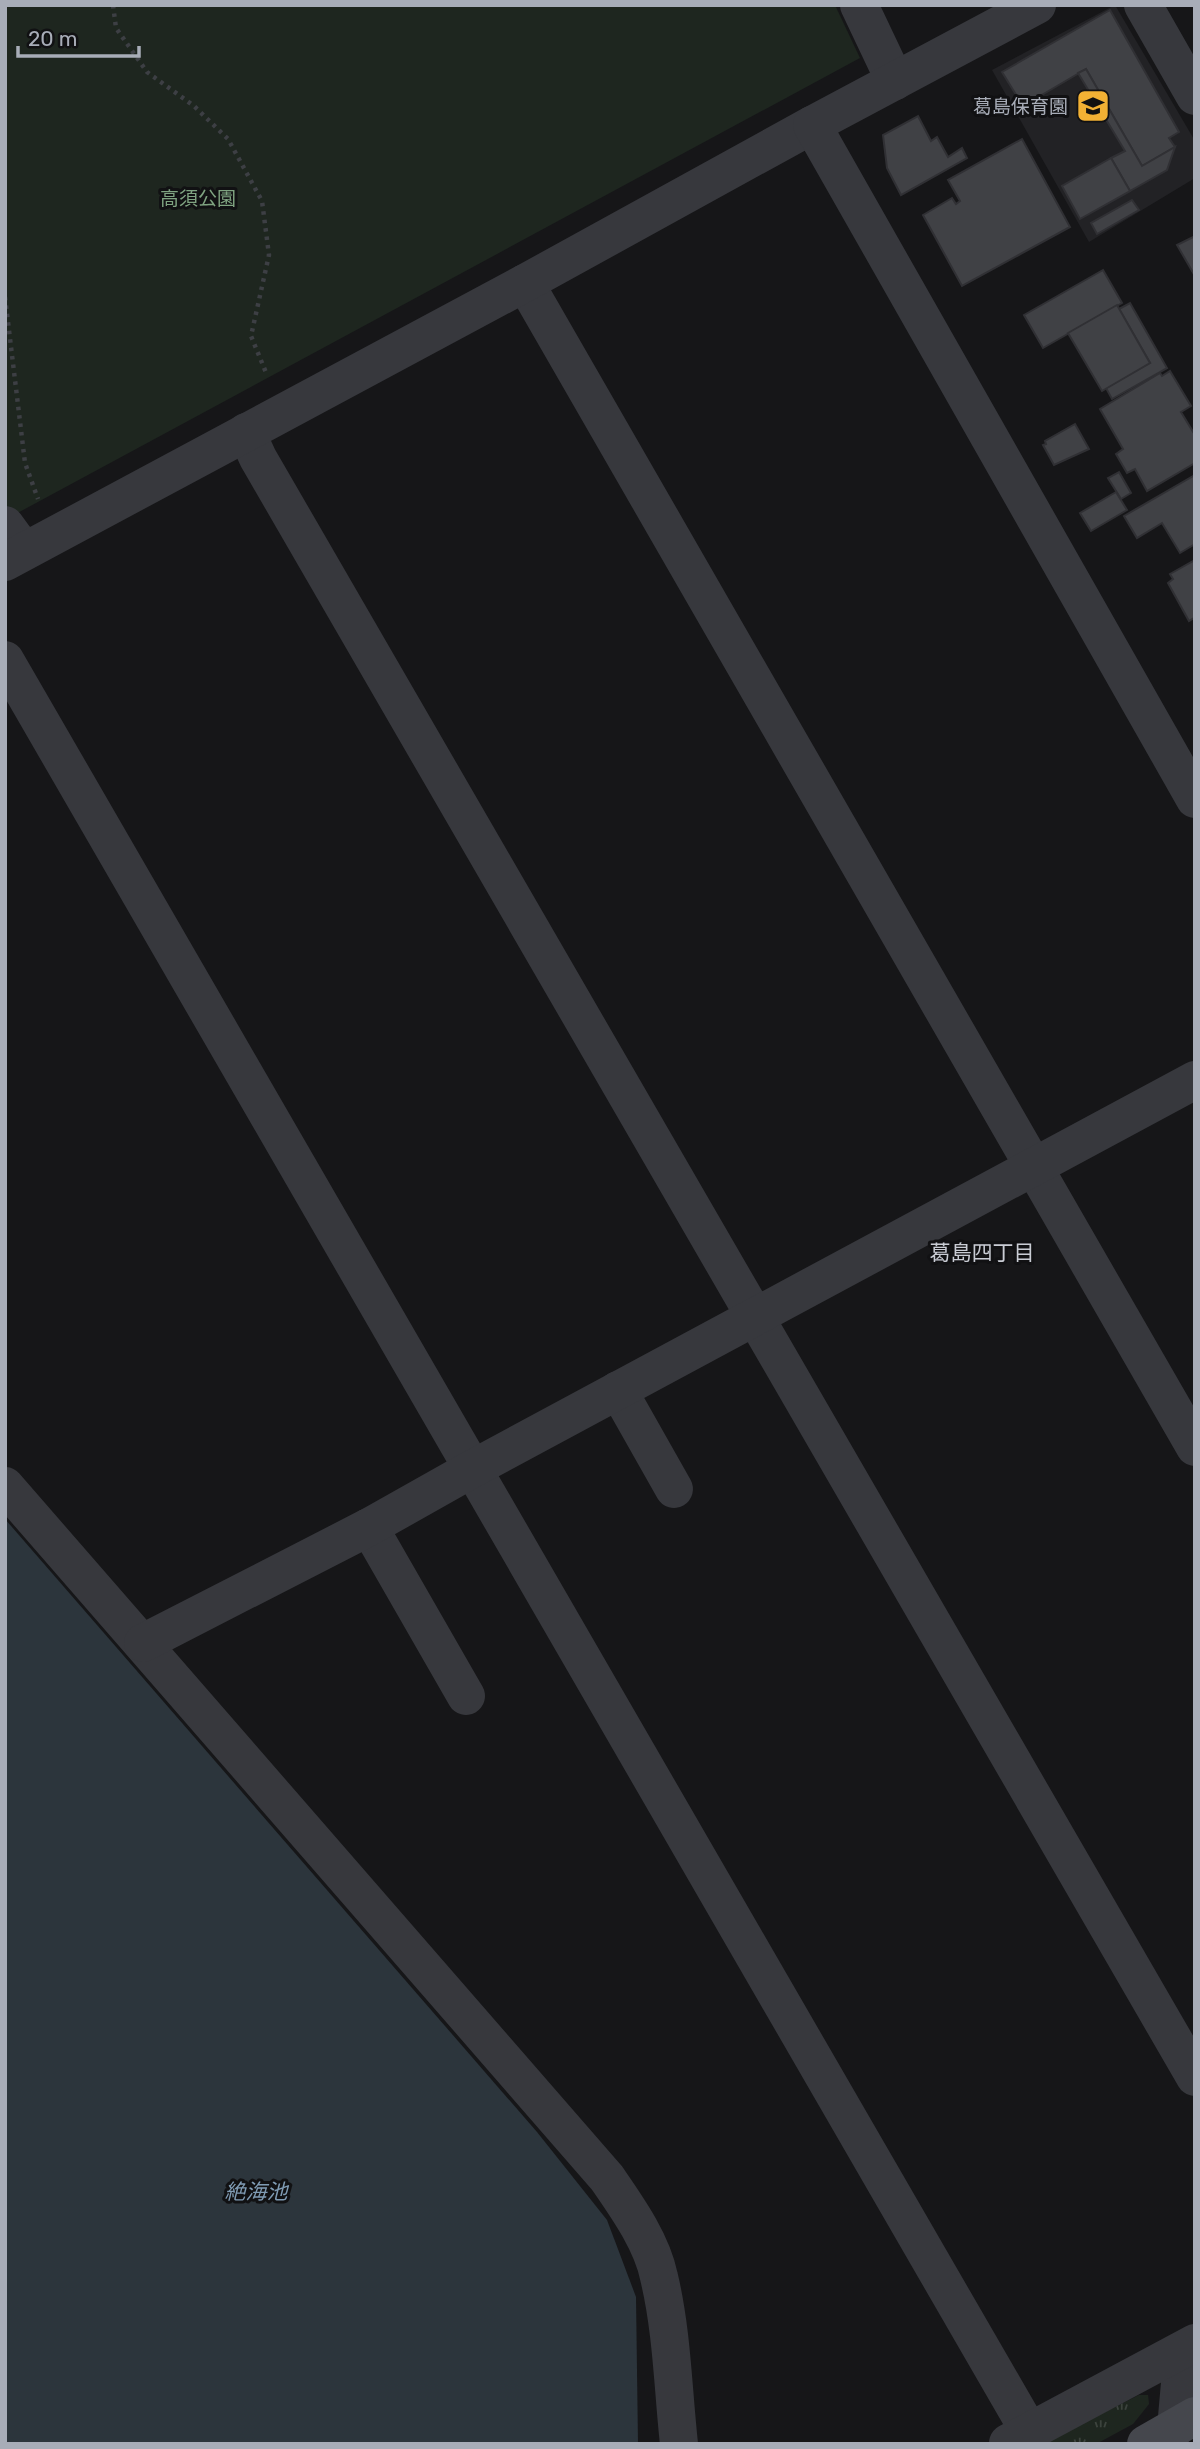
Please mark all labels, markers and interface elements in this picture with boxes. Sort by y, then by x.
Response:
scale bar [18,14,138,58]
text: 20 m [28,26,77,51]
school or university icon: 葛島保育園 [1074,87,1112,125]
place label: 葛島保育園 [973,95,1068,118]
park label: 高須公園 [160,187,236,210]
district label: 葛島四丁目 [930,1240,1035,1265]
water label: 絶海池 [225,2179,289,2204]

